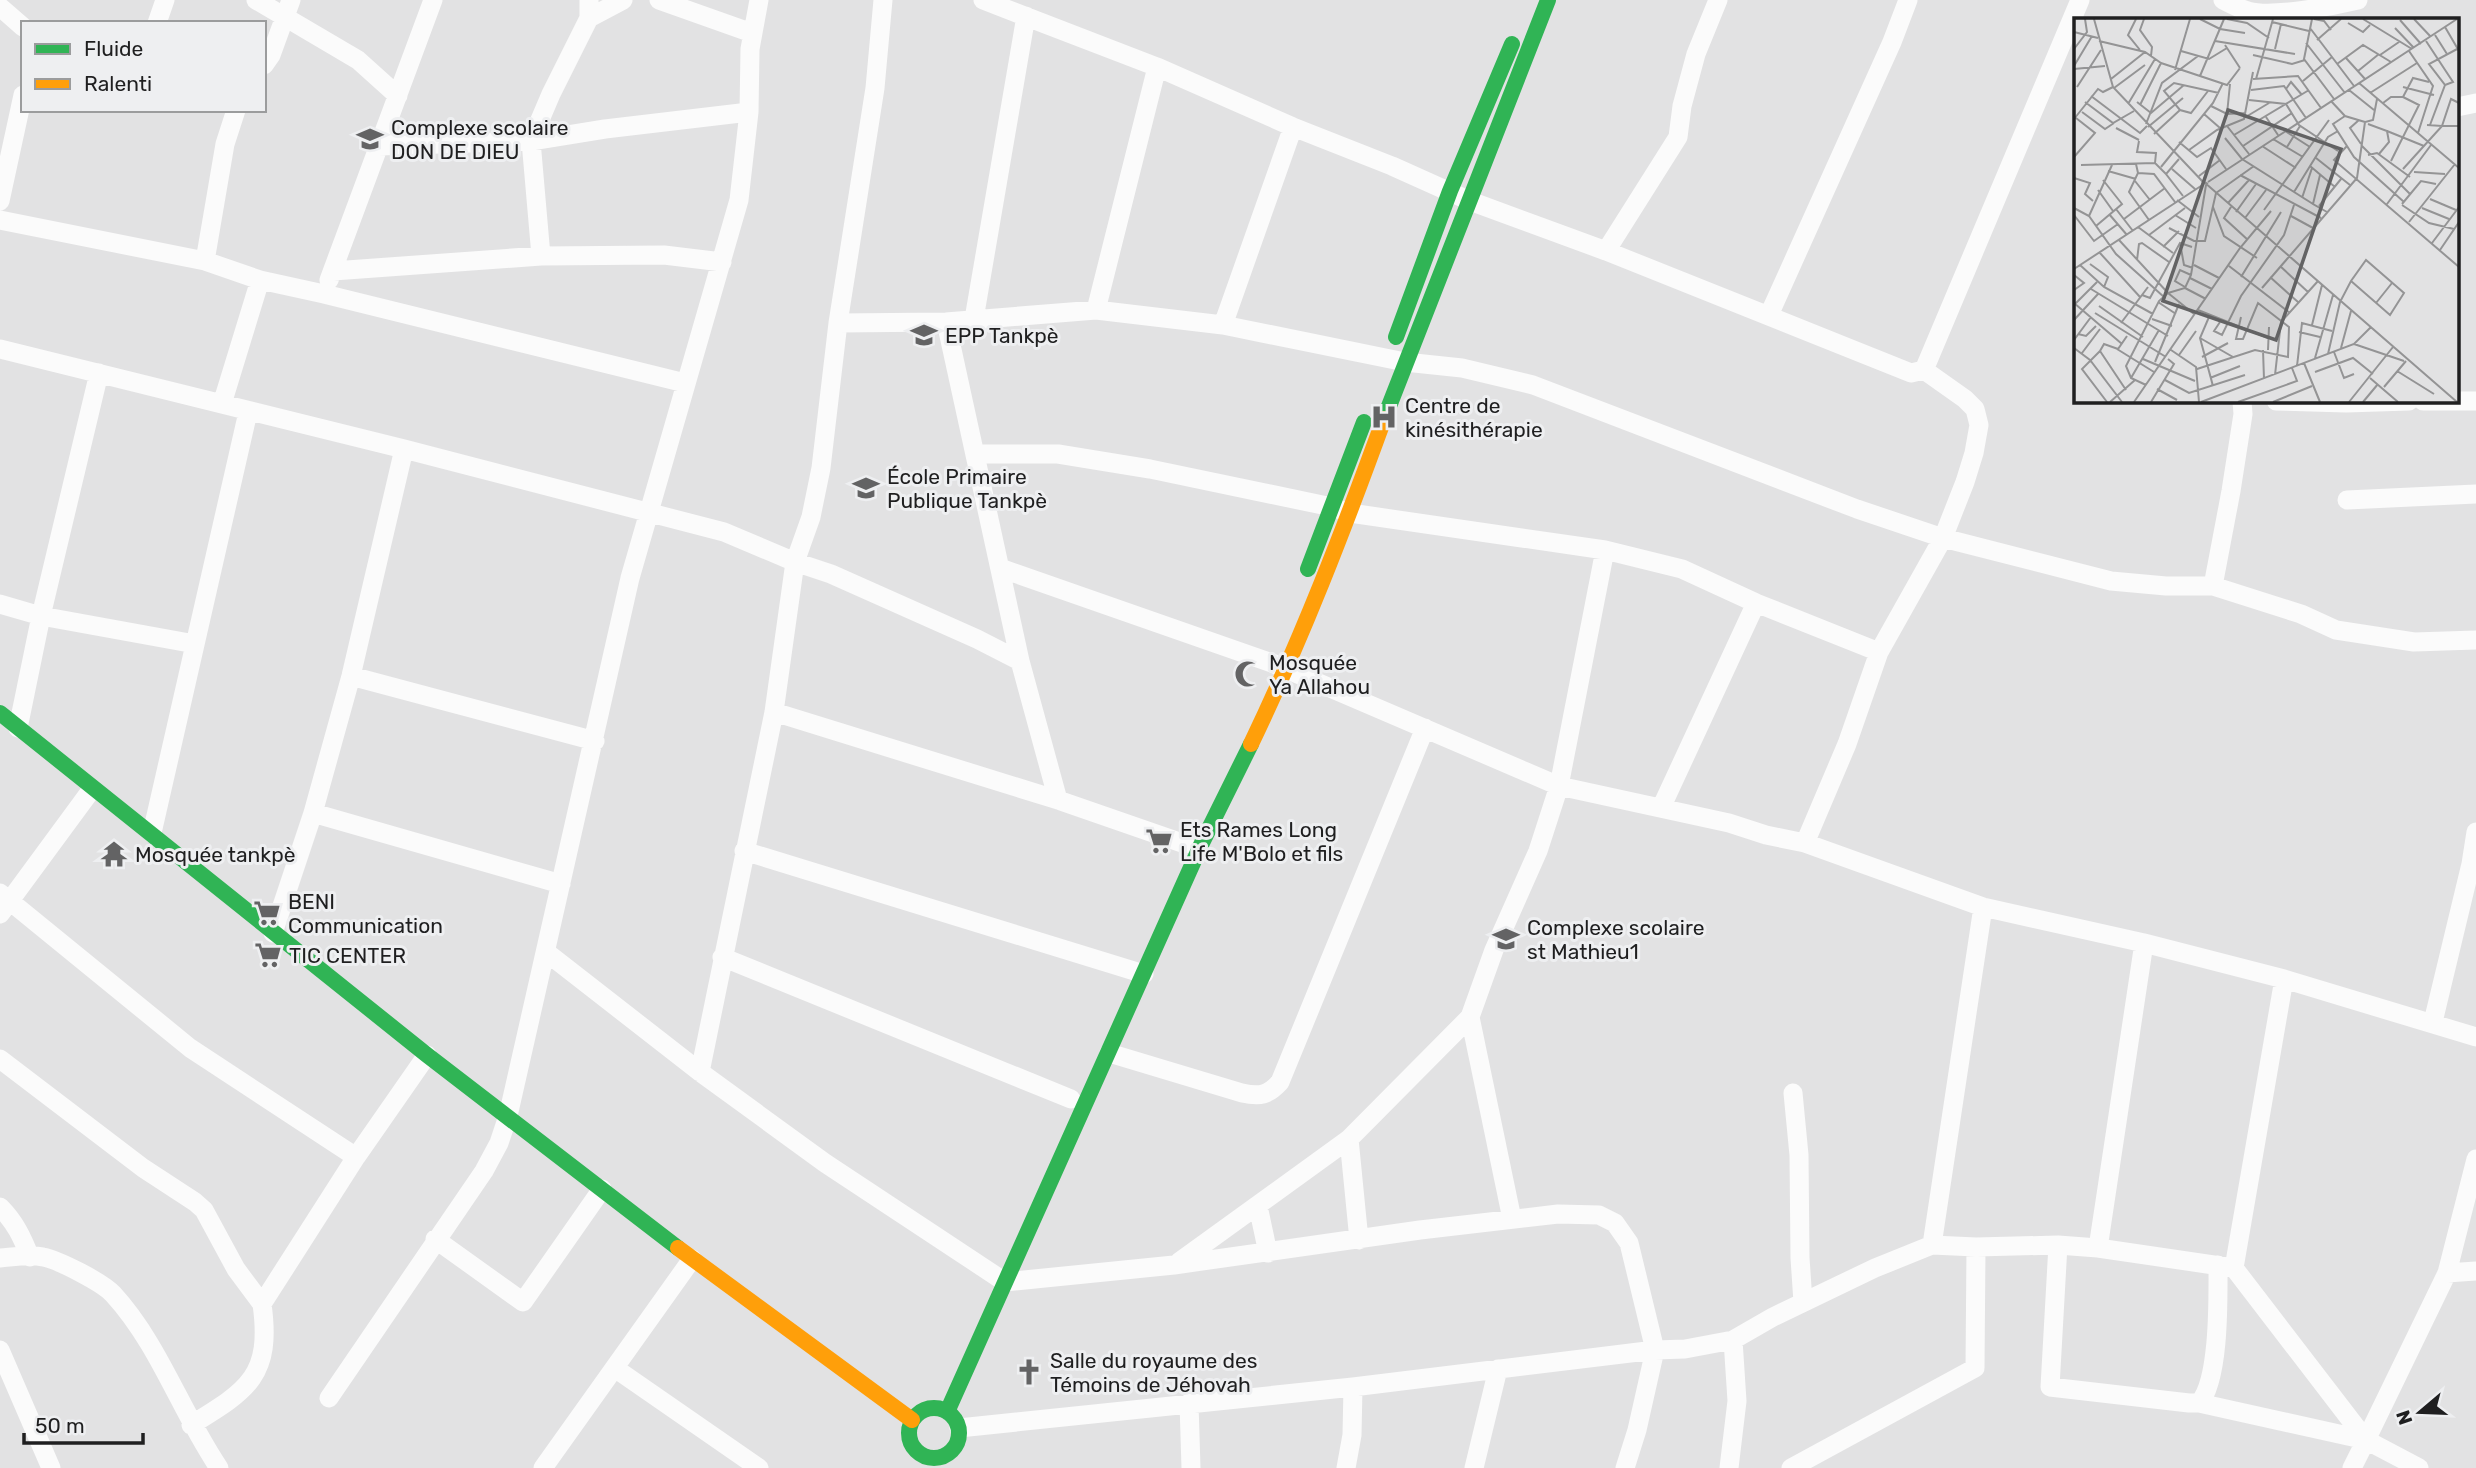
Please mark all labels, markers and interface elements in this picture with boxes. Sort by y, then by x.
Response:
inset map [2074,18,2458,402]
legend [21,21,266,112]
text: Fluide [84,36,143,61]
text: Ralenti [84,71,152,96]
place label: Complexe scolaire DON DE DIEU [391,115,568,164]
school or university icon: Complexe scolaire DON DE DIEU [355,124,385,154]
school or university icon: EPP Tankpè [909,320,939,350]
place label: EPP Tankpè [945,323,1059,348]
place label: Centre de kinésithérapie [1405,393,1543,442]
hospital icon: Centre de kinésithérapie [1369,402,1399,432]
place label: École Primaire Publique Tankpè [887,464,1047,513]
school or university icon: École Primaire Publique Tankpè [851,473,881,503]
place label: Mosquée Ya Allahou [1269,650,1370,699]
mosque icon: Mosquée Ya Allahou [1233,659,1263,689]
place label: Ets Rames Long Life M'Bolo et fils [1180,817,1343,866]
supermarket icon: Ets Rames Long Life M'Bolo et fils [1144,826,1174,856]
temple icon: Mosquée tankpè [99,839,129,869]
place label: Mosquée tankpè [135,842,295,867]
place label: BENI Communication [288,889,443,938]
supermarket icon: BENI Communication [252,898,282,928]
place label: Complexe scolaire st Mathieu1 [1527,915,1704,964]
school or university icon: Complexe scolaire st Mathieu1 [1491,924,1521,954]
supermarket icon: TIC CENTER [253,940,283,970]
place label: TIC CENTER [289,943,406,968]
place label: Salle du royaume des Témoins de Jéhovah [1050,1348,1257,1397]
church icon: Salle du royaume des Témoins de Jéhovah [1014,1357,1044,1387]
north arrow [2385,1377,2455,1447]
scale bar [24,1402,144,1446]
text: N [2391,1407,2417,1428]
text: 50 m [35,1413,85,1438]

